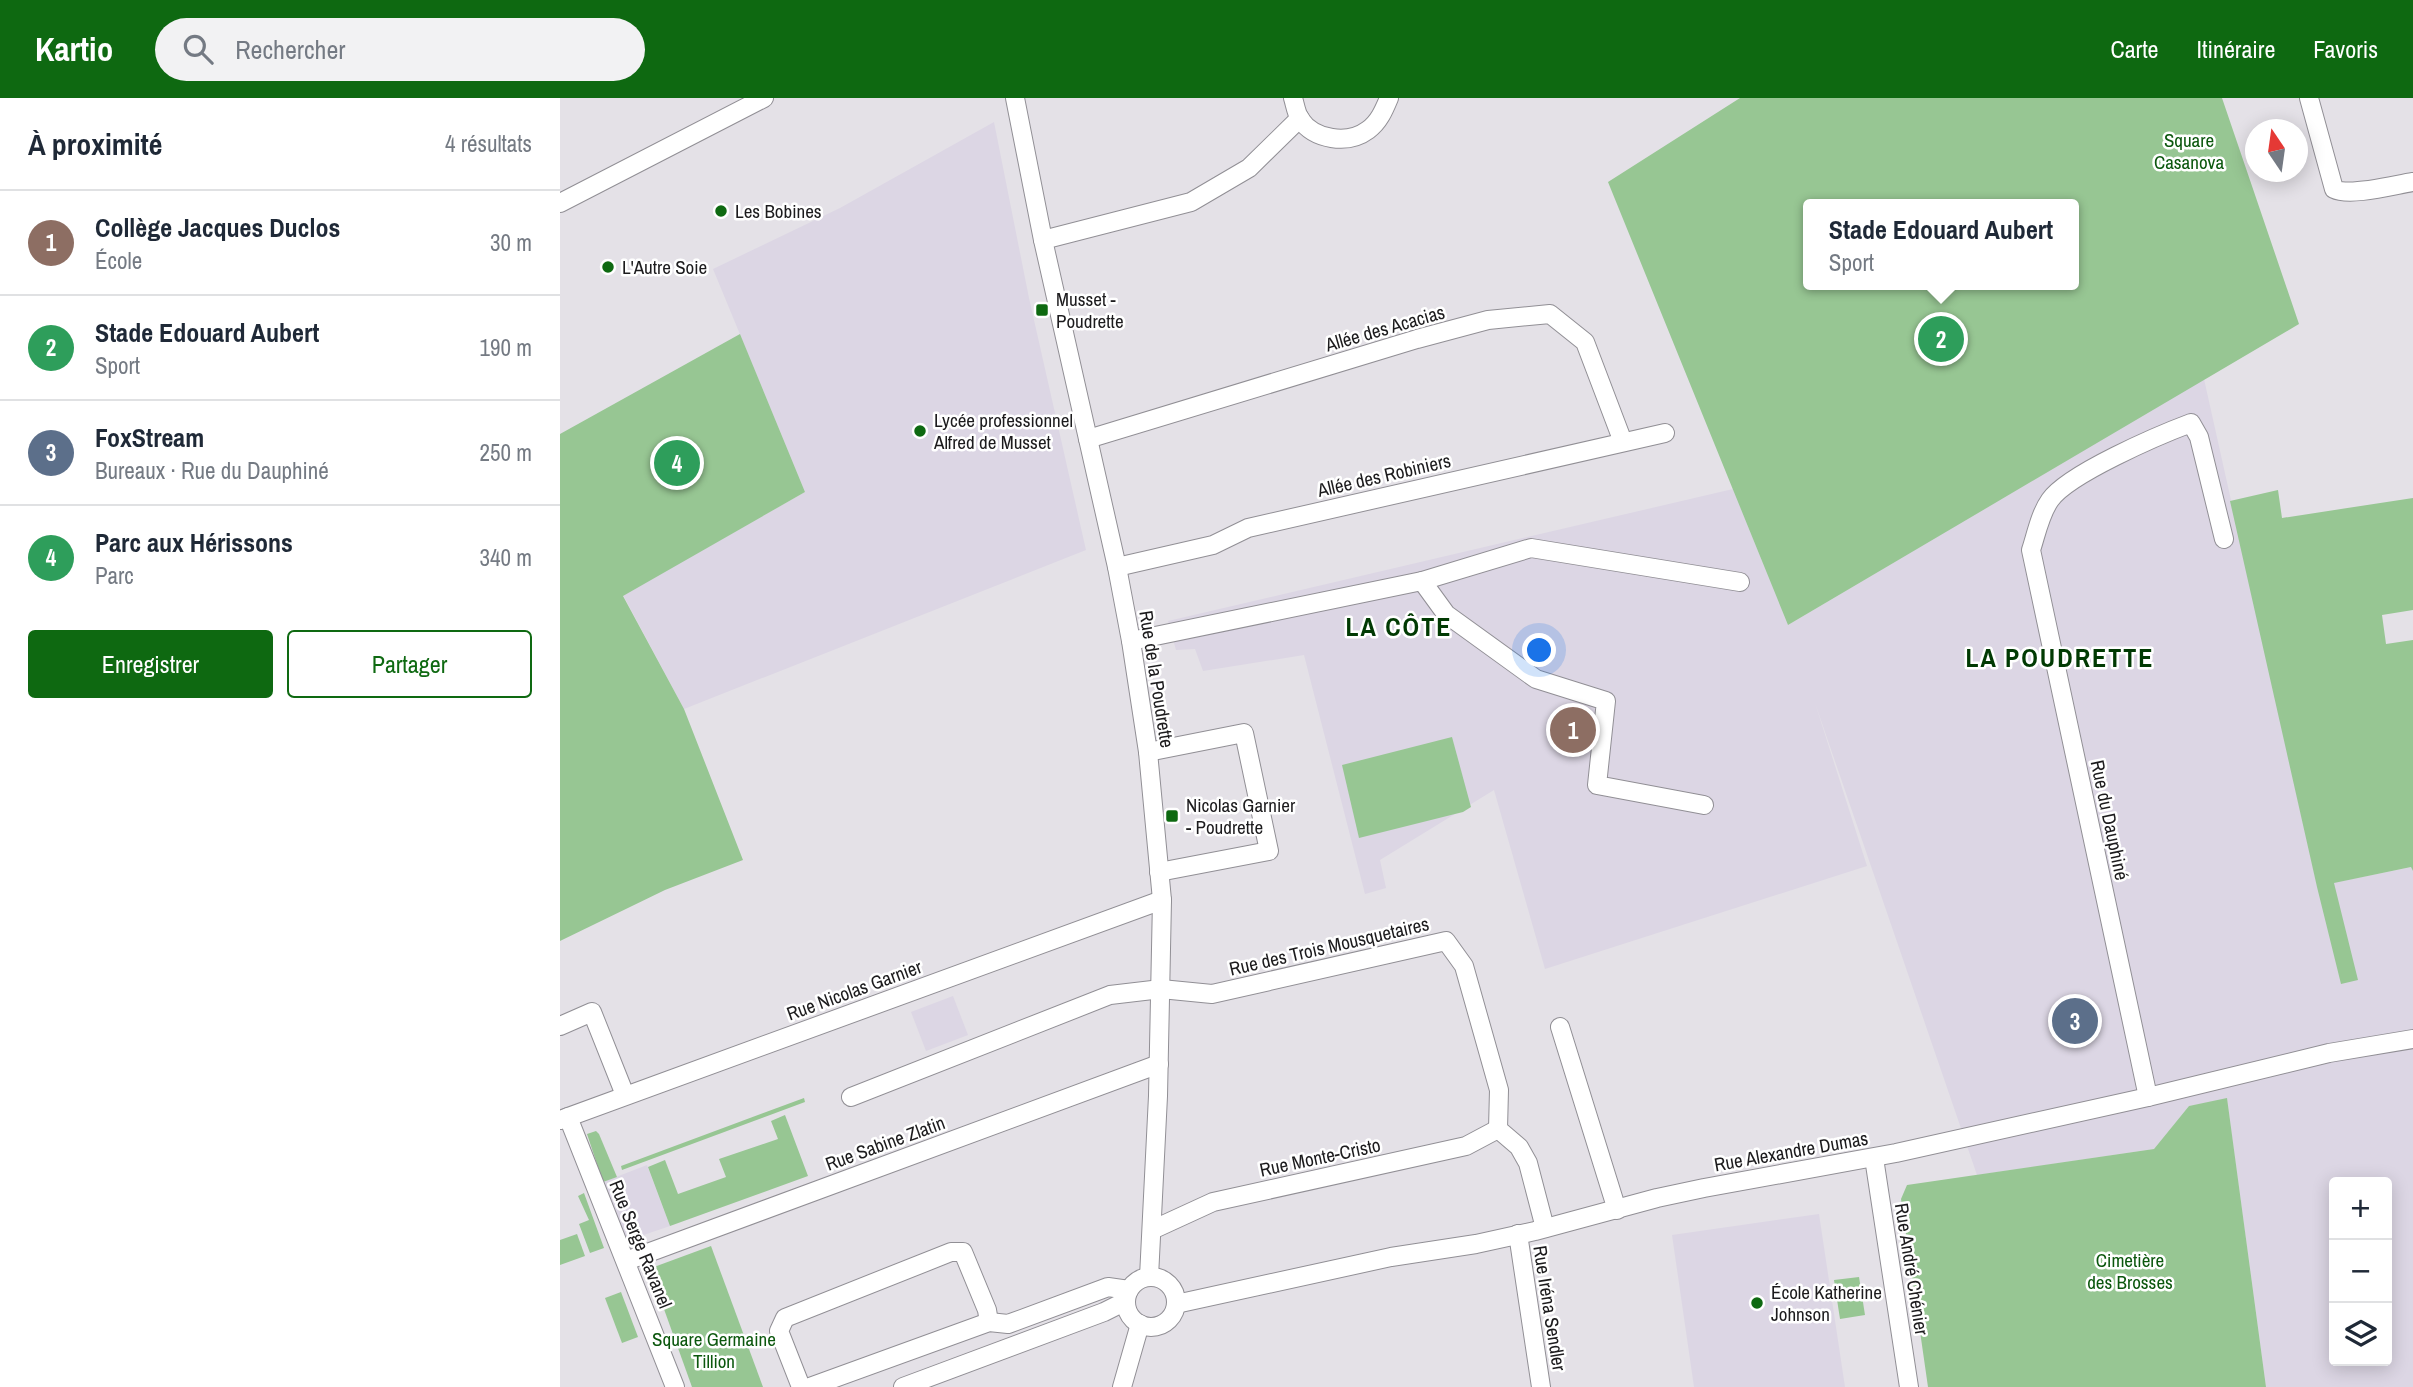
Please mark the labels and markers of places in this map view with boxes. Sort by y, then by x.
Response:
place label: Les Bobines [735,198,822,224]
marker: Les Bobines [713,203,729,219]
place label: L'Autre Soie [622,254,707,280]
marker: L'Autre Soie [600,259,616,275]
place label: Musset - Poudrette [1056,286,1124,334]
marker: Musset - Poudrette [1034,302,1050,318]
pin: 2 [1918,313,1964,365]
place label: Lycée professionnel Alfred de Musset [933,407,1073,455]
marker: Lycée professionnel Alfred de Musset [912,423,928,439]
pin: 4 [654,437,700,489]
pin: 1 [1550,704,1596,756]
place label: Nicolas Garnier - Poudrette [1186,792,1296,840]
marker: Nicolas Garnier - Poudrette [1164,808,1180,824]
pin: 3 [2052,995,2098,1047]
place label: École Katherine Johnson [1771,1279,1882,1327]
marker: École Katherine Johnson [1749,1295,1765,1311]

